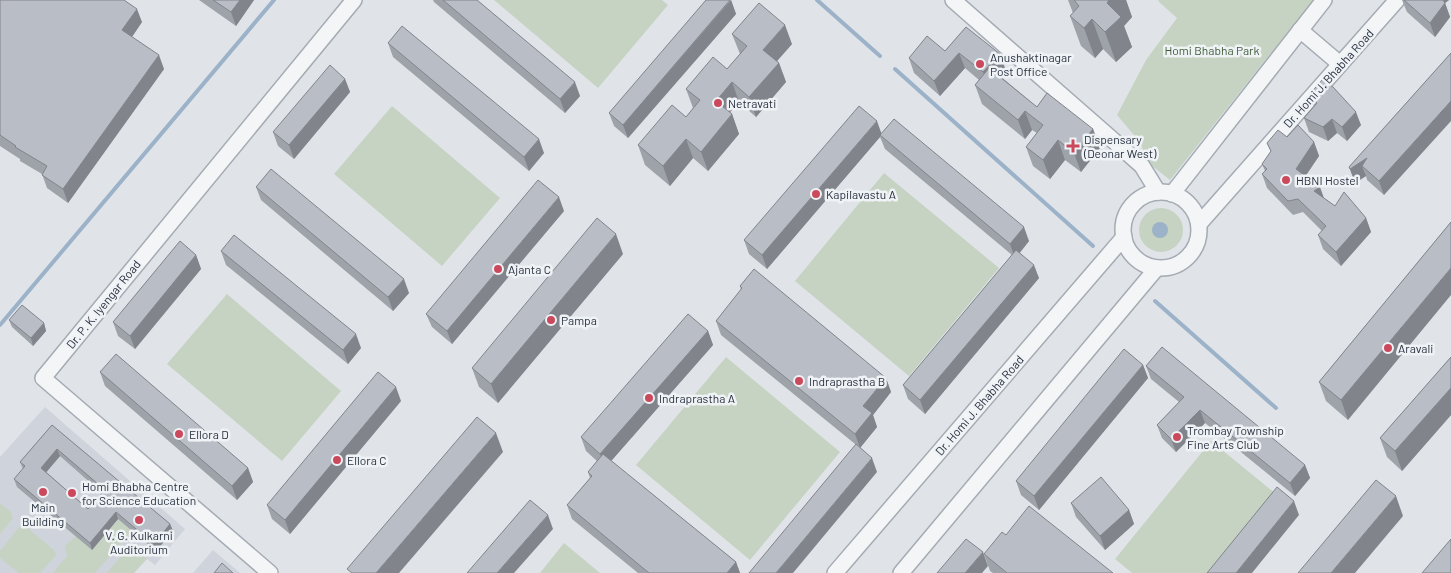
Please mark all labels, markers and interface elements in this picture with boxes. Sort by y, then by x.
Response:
street label: Dr. Homi J. Bhabha Road [1280,26,1376,130]
park label: Homi Bhabha Park [1164,43,1260,57]
place label: Anushaktinagar Post Office [990,50,1072,78]
marker: Anushaktinagar Post Office [974,58,986,70]
place label: Netravati [728,96,776,110]
marker: Netravati [712,97,724,109]
place label: Dispensary (Deonar West) [1083,132,1157,160]
marker: Dispensary (Deonar West) [1066,139,1080,153]
place label: HBNI Hostel [1296,173,1359,187]
marker: HBNI Hostel [1280,174,1292,186]
place label: Kapilavastu A [826,187,896,201]
marker: Kapilavastu A [810,188,822,200]
street label: Dr. P. K. Iyengar Road [63,257,143,351]
place label: Ajanta C [508,262,551,276]
marker: Ajanta C [492,263,504,275]
place label: Pampa [561,313,597,327]
marker: Pampa [545,314,557,326]
place label: Aravali [1398,341,1433,355]
marker: Aravali [1382,342,1394,354]
street label: Dr. Homi J. Bhabha Road [932,352,1026,458]
place label: Indraprastha B [809,374,885,388]
marker: Indraprastha B [793,375,805,387]
place label: Indraprastha A [659,391,735,405]
marker: Indraprastha A [643,392,655,404]
place label: Trombay Township Fine Arts Club [1187,423,1284,451]
place label: Ellora D [189,427,229,441]
marker: Ellora D [173,428,185,440]
marker: Trombay Township Fine Arts Club [1171,431,1183,443]
place label: Ellora C [347,453,386,467]
marker: Ellora C [331,454,343,466]
place label: Homi Bhabha Centre for Science Education [82,479,196,507]
marker: Main Building [37,486,49,498]
marker: Homi Bhabha Centre for Science Education [66,487,78,499]
place label: Main Building [22,500,64,528]
marker: V. G. Kulkarni Auditorium [133,514,145,526]
place label: V. G. Kulkarni Auditorium [105,528,173,556]

